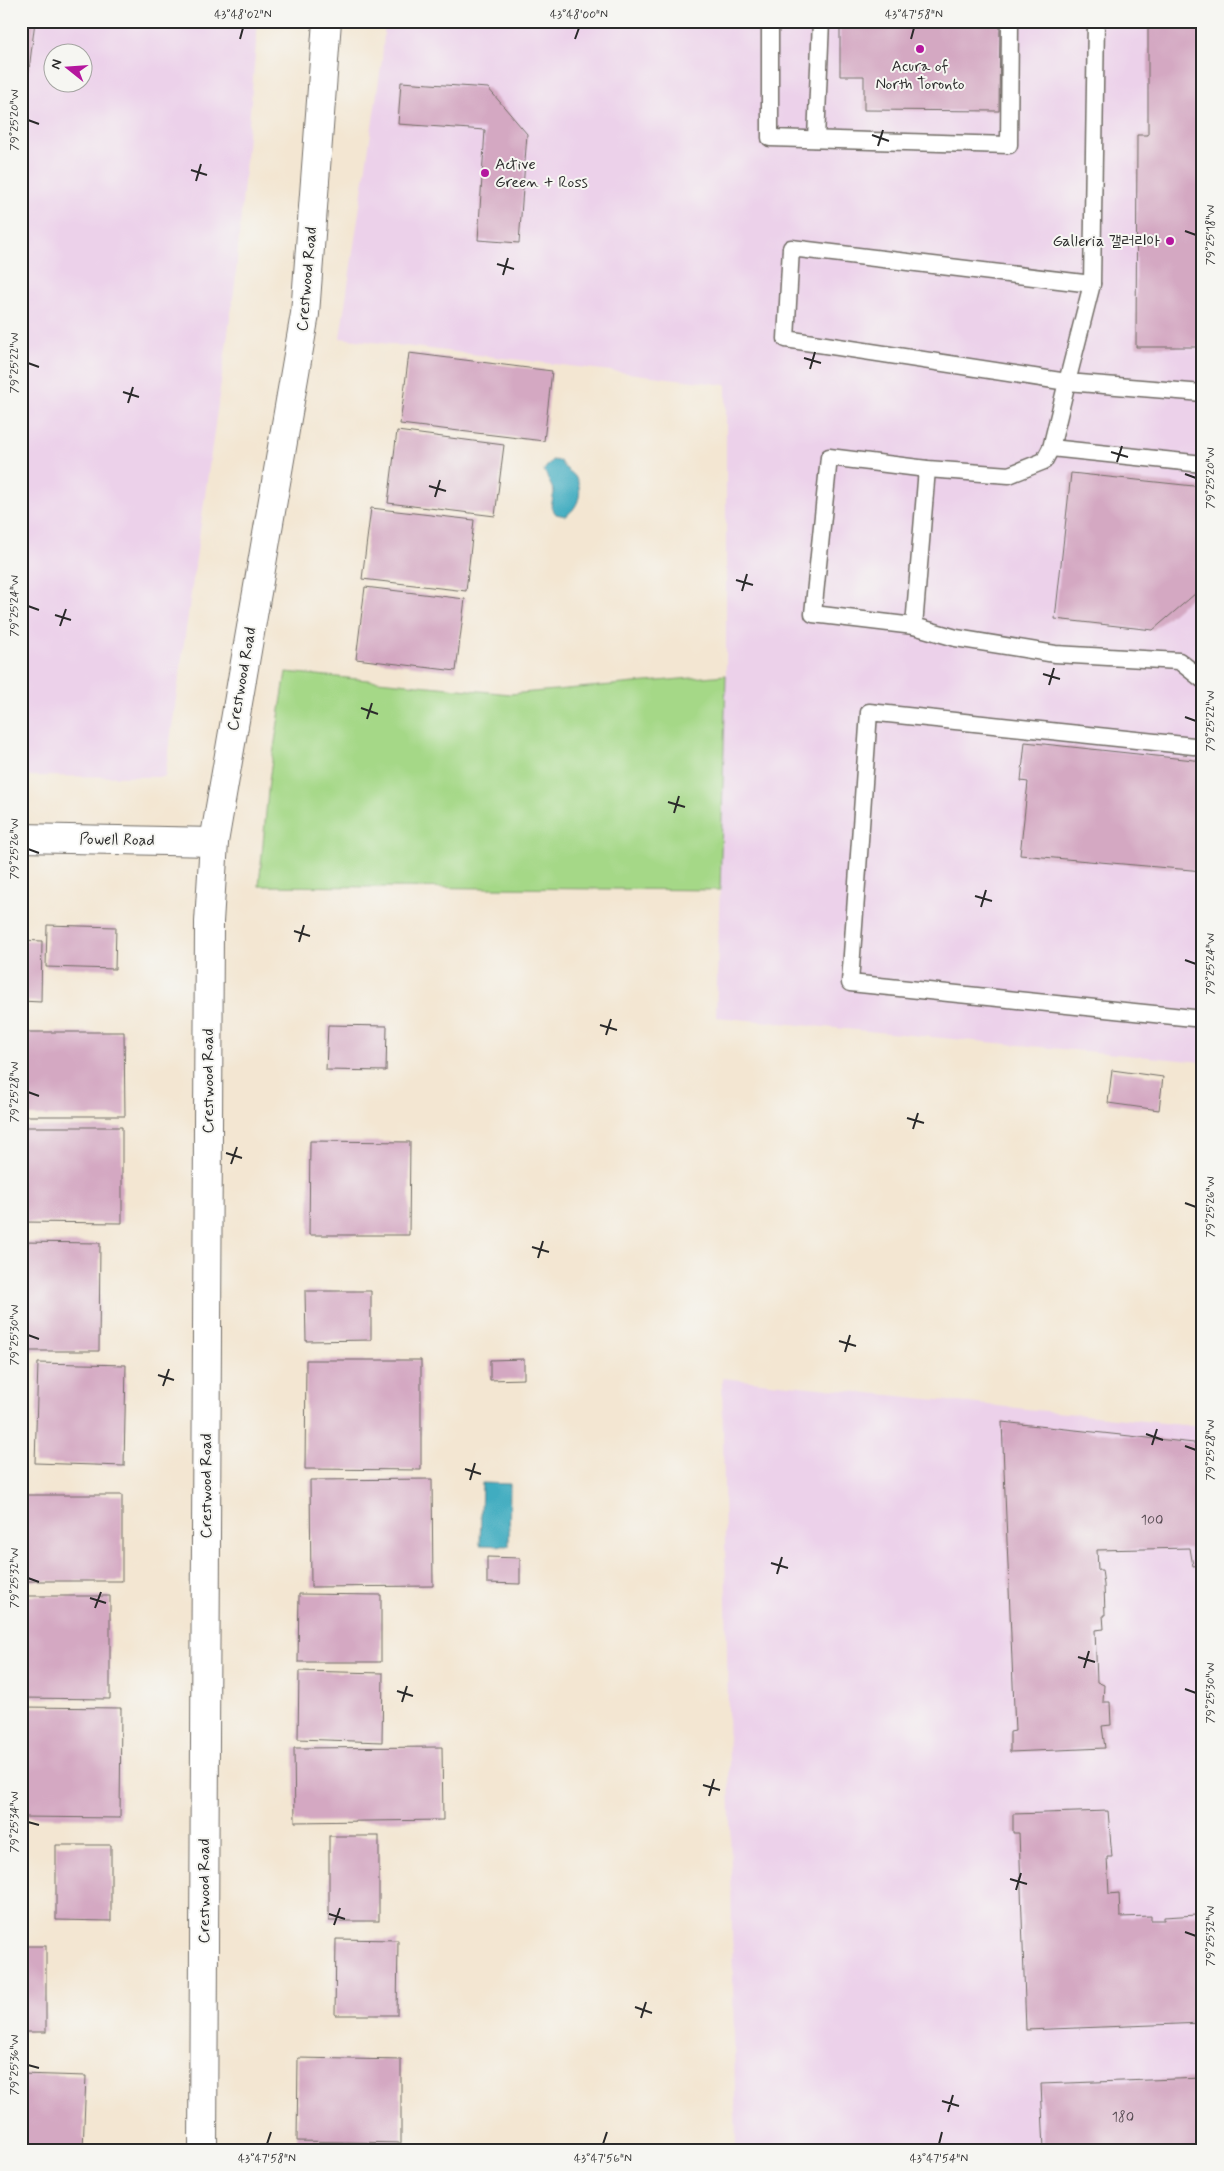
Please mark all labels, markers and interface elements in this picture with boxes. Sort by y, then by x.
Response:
text: 43°48'02"N [214,7,272,23]
text: 43°48'00"N [550,7,608,23]
text: 43°47'58"N [885,7,943,23]
north arrow [42,42,92,92]
marker: Acura of North Toronto [914,43,926,55]
place label: Acura of North Toronto [875,56,965,95]
text: N [47,57,66,72]
text: 79°25'20"W [7,89,23,151]
place label: Active Green + Ross [495,154,588,193]
marker: Active Green + Ross [479,167,491,179]
text: 79°25'18"W [1203,205,1219,265]
street label: Crestwood Road [292,226,322,332]
place label: Galleria 갤러리아 [1052,231,1160,252]
marker: Galleria 갤러리아 [1164,235,1176,247]
text: 79°25'22"W [7,332,23,393]
text: 79°25'20"W [1203,447,1219,509]
text: 79°25'24"W [7,575,23,637]
street label: Crestwood Road [223,625,261,733]
text: 79°25'22"W [1203,690,1219,751]
text: 79°25'26"W [7,818,23,880]
street label: Powell Road [79,829,155,851]
text: 79°25'24"W [1203,933,1219,995]
street label: Crestwood Road [198,1028,219,1134]
text: 79°25'28"W [7,1061,23,1123]
text: 79°25'26"W [1203,1176,1219,1238]
text: 79°25'30"W [7,1304,23,1365]
text: 79°25'28"W [1203,1419,1219,1481]
street label: Crestwood Road [196,1433,217,1539]
house number: 100 [1141,1511,1163,1529]
text: 79°25'32"W [7,1548,23,1608]
text: 79°25'30"W [1203,1662,1219,1723]
text: 79°25'34"W [7,1791,23,1853]
street label: Crestwood Road [194,1838,215,1944]
text: 79°25'32"W [1203,1906,1219,1966]
text: 79°25'36"W [7,2035,23,2095]
house number: 180 [1112,2108,1134,2126]
text: 43°47'58"N [238,2151,296,2167]
text: 43°47'56"N [574,2151,632,2167]
text: 43°47'54"N [910,2151,968,2167]

